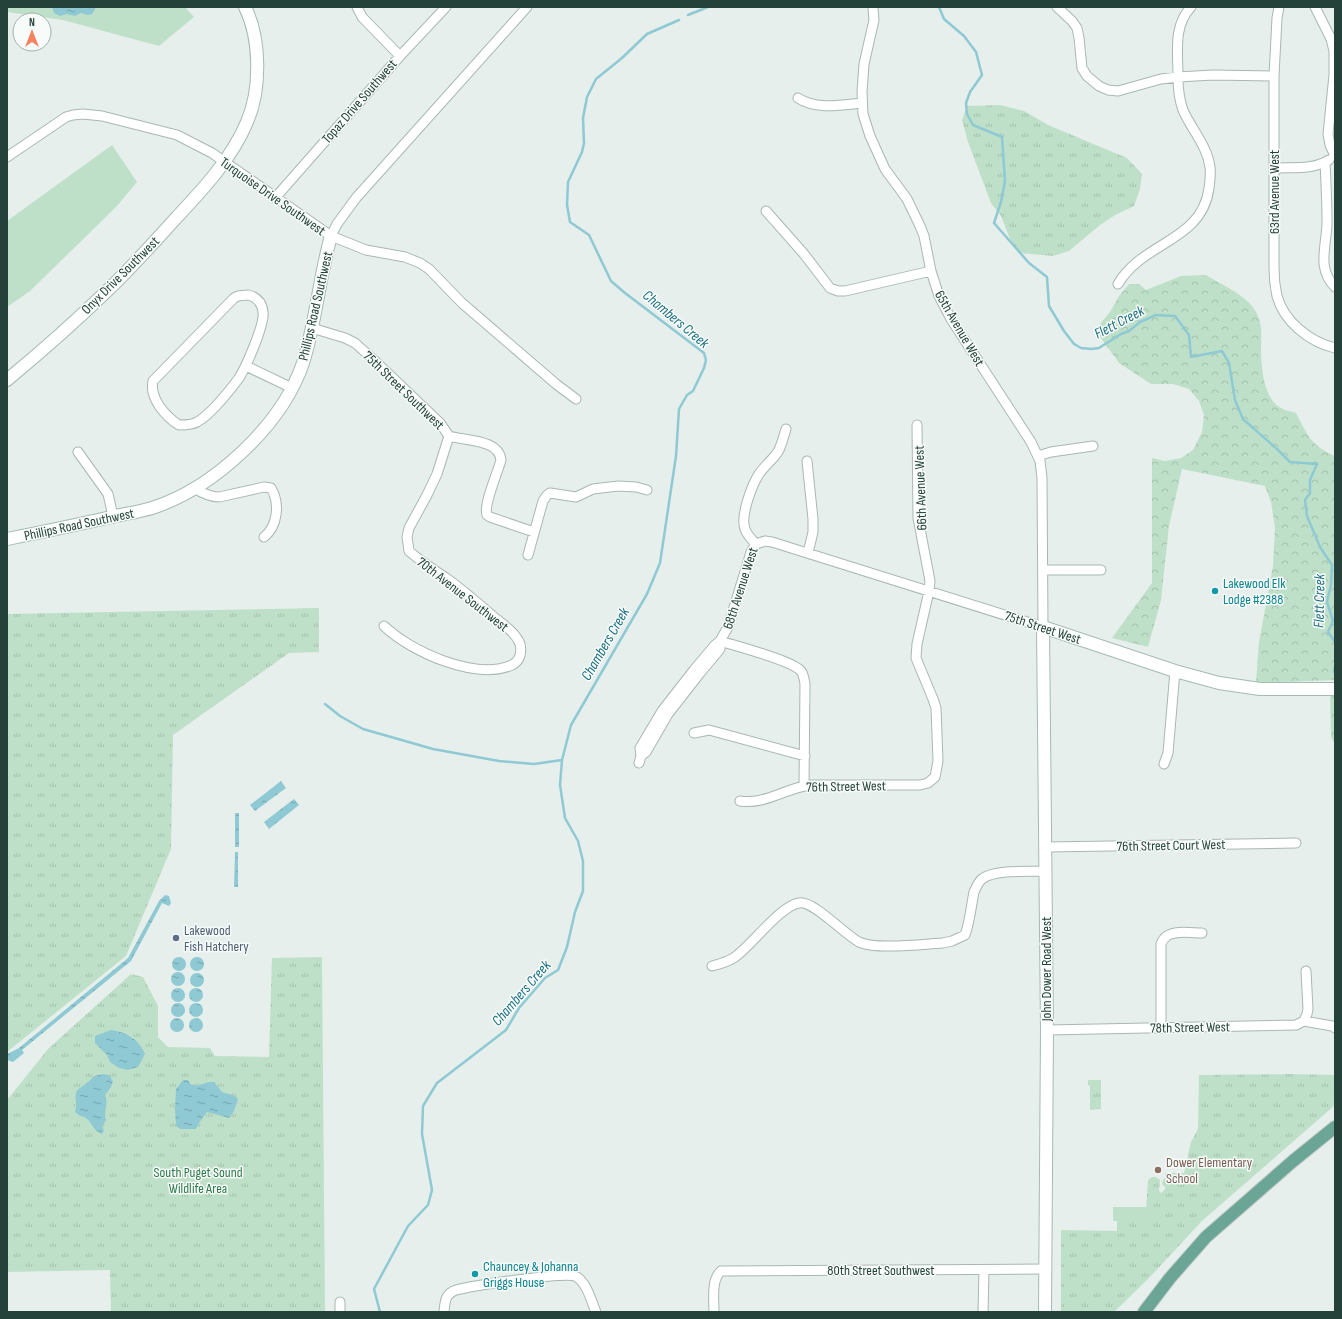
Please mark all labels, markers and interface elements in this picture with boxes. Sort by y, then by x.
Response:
north arrow [12,12,52,52]
text: N [29,16,35,29]
street label: Topaz Drive Southwest [318,56,401,147]
street label: 63rd Avenue West [1266,150,1283,234]
street label: Turquoise Drive Southwest [217,154,329,239]
street label: Onyx Drive Southwest [78,233,163,318]
street label: Phillips Road Southwest [295,250,336,363]
water label: Chambers Creek [639,286,713,353]
street label: 65th Avenue West [931,287,988,369]
water label: Flett Creek [1091,301,1148,343]
street label: 75th Street Southwest [360,347,448,433]
street label: 66th Avenue West [911,445,930,531]
street label: Phillips Road Southwest [23,505,136,544]
street label: 68th Avenue West [719,545,762,631]
street label: 70th Avenue Southwest [414,553,512,635]
water label: Flett Creek [1310,574,1329,628]
place label: Lakewood Elk Lodge #2388 [1223,575,1286,608]
marker: Lakewood Elk Lodge #2388 [1210,586,1220,596]
water label: Chambers Creek [577,604,634,684]
street label: 75th Street West [1003,607,1083,648]
street label: 76th Street West [806,777,886,796]
street label: 76th Street Court West [1116,836,1226,855]
street label: John Dower Road West [1038,917,1055,1022]
place label: Lakewood Fish Hatchery [184,922,249,955]
marker: Lakewood Fish Hatchery [171,933,181,943]
water label: Chambers Creek [488,956,555,1030]
street label: 78th Street West [1150,1018,1230,1037]
place label: Dower Elementary School [1166,1154,1253,1187]
park label: South Puget Sound Wildlife Area [154,1164,243,1197]
marker: Dower Elementary School [1153,1165,1163,1175]
place label: Chauncey & Johanna Griggs House [483,1258,578,1291]
street label: 80th Street Southwest [827,1262,935,1279]
marker: Chauncey & Johanna Griggs House [470,1269,480,1279]

